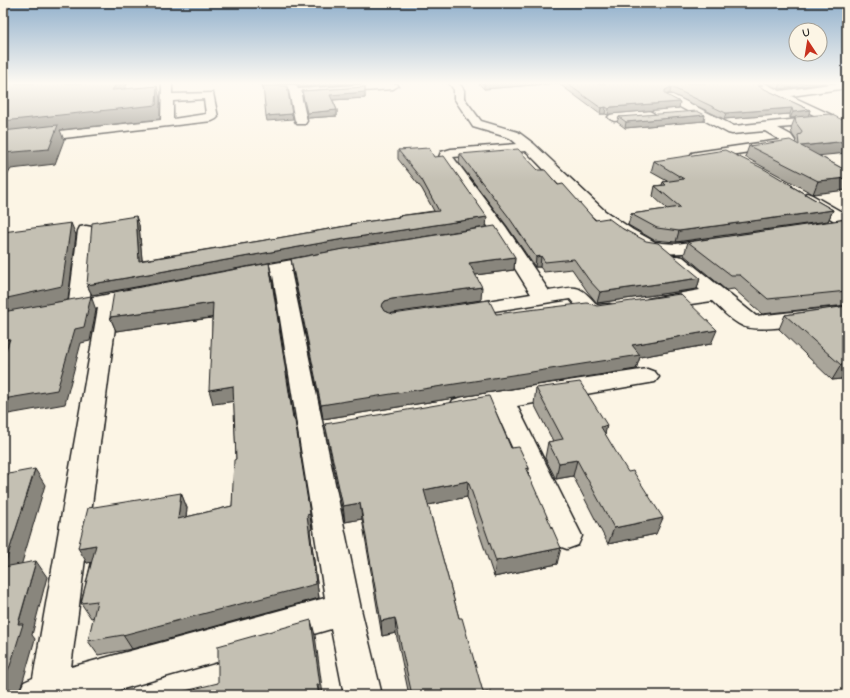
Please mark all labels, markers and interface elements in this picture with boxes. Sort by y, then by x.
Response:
north arrow [788,22,828,62]
text: U [801,26,811,40]

